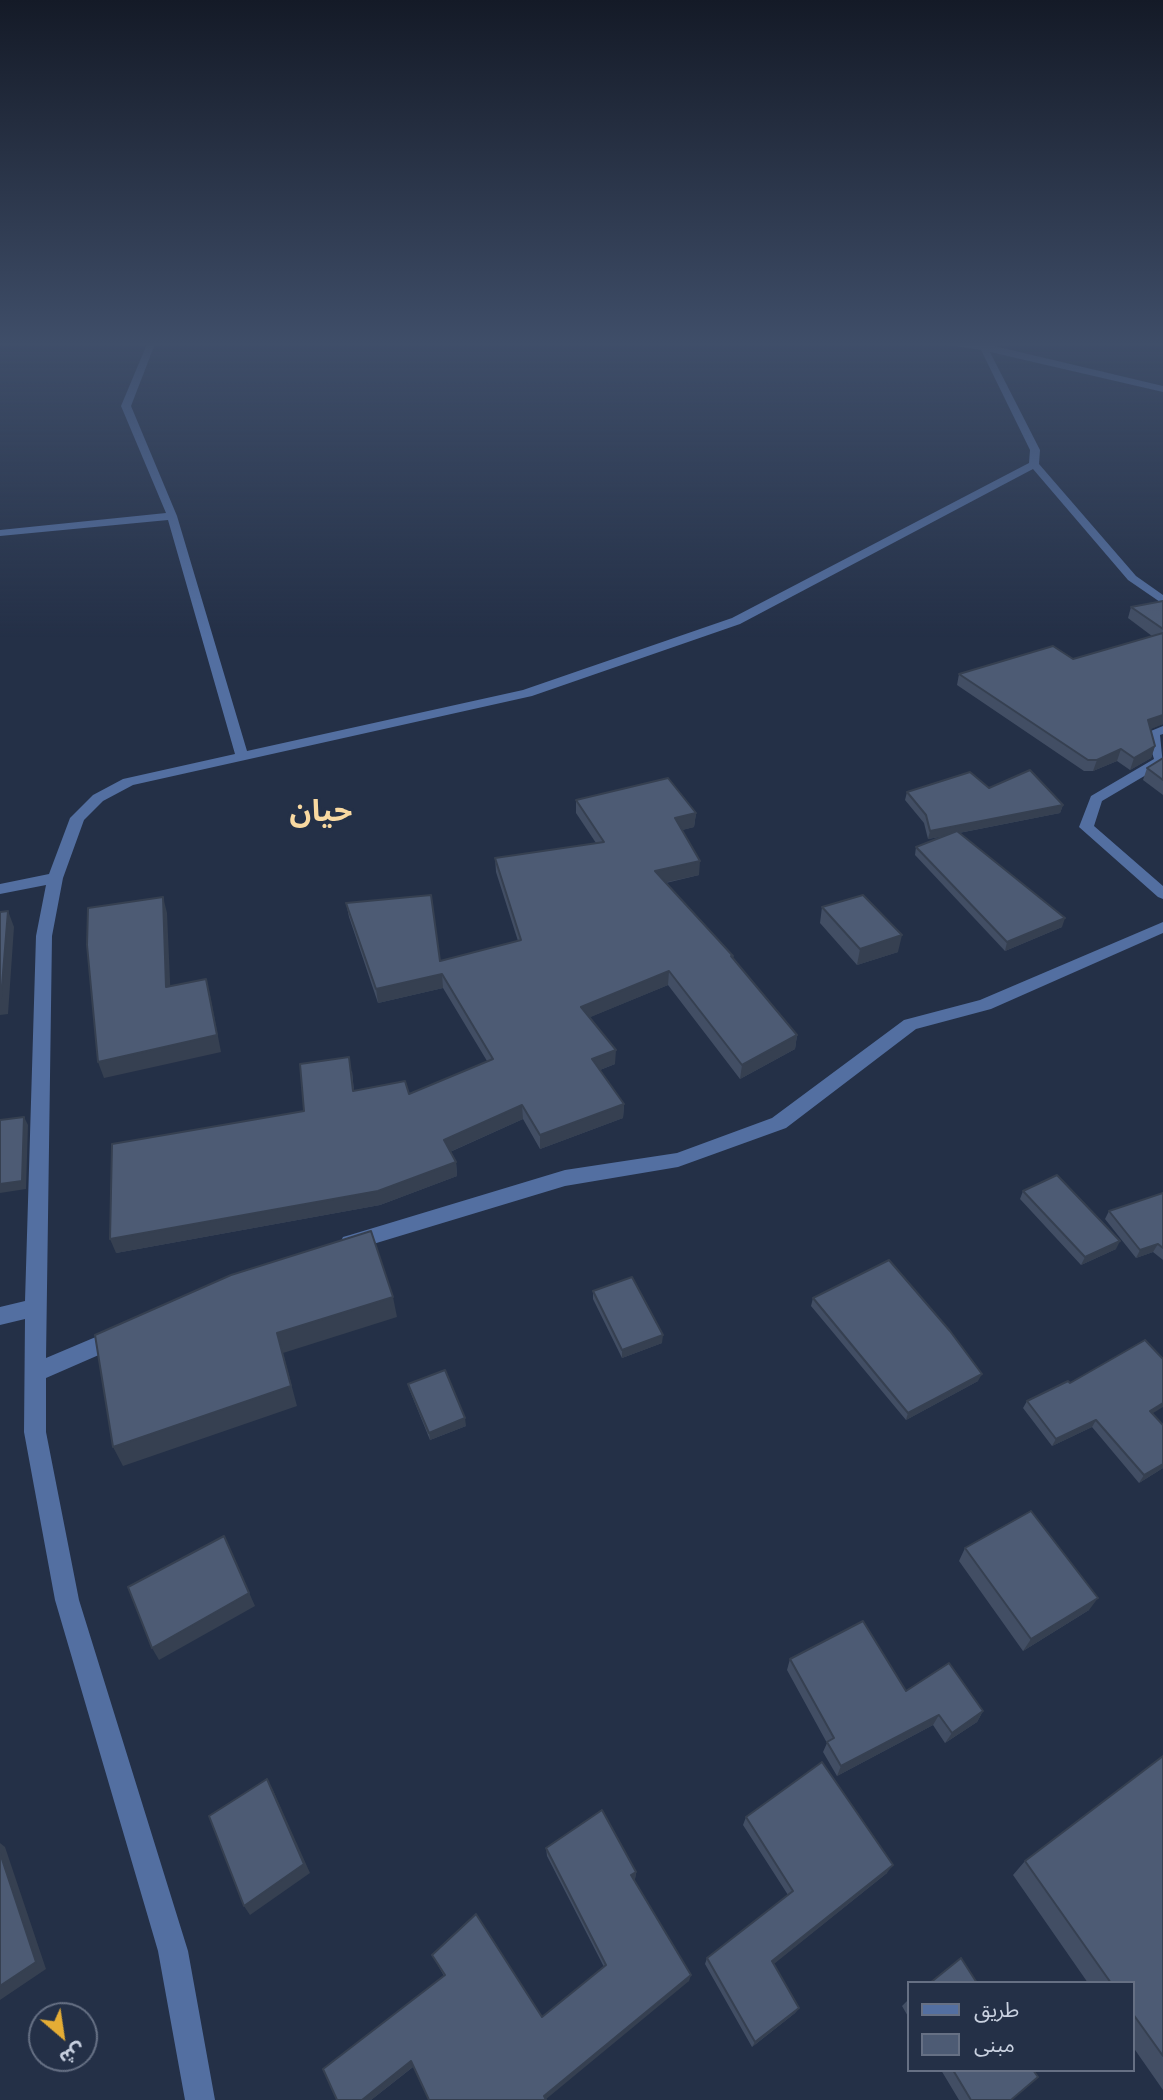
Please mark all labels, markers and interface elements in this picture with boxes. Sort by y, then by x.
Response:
district label: حيان [290,794,352,830]
legend [908,1981,1135,2072]
text: طريق [974,1998,1019,2022]
north arrow [28,2002,98,2072]
text: مبنى [974,2033,1015,2057]
text: ش [55,2038,89,2070]

